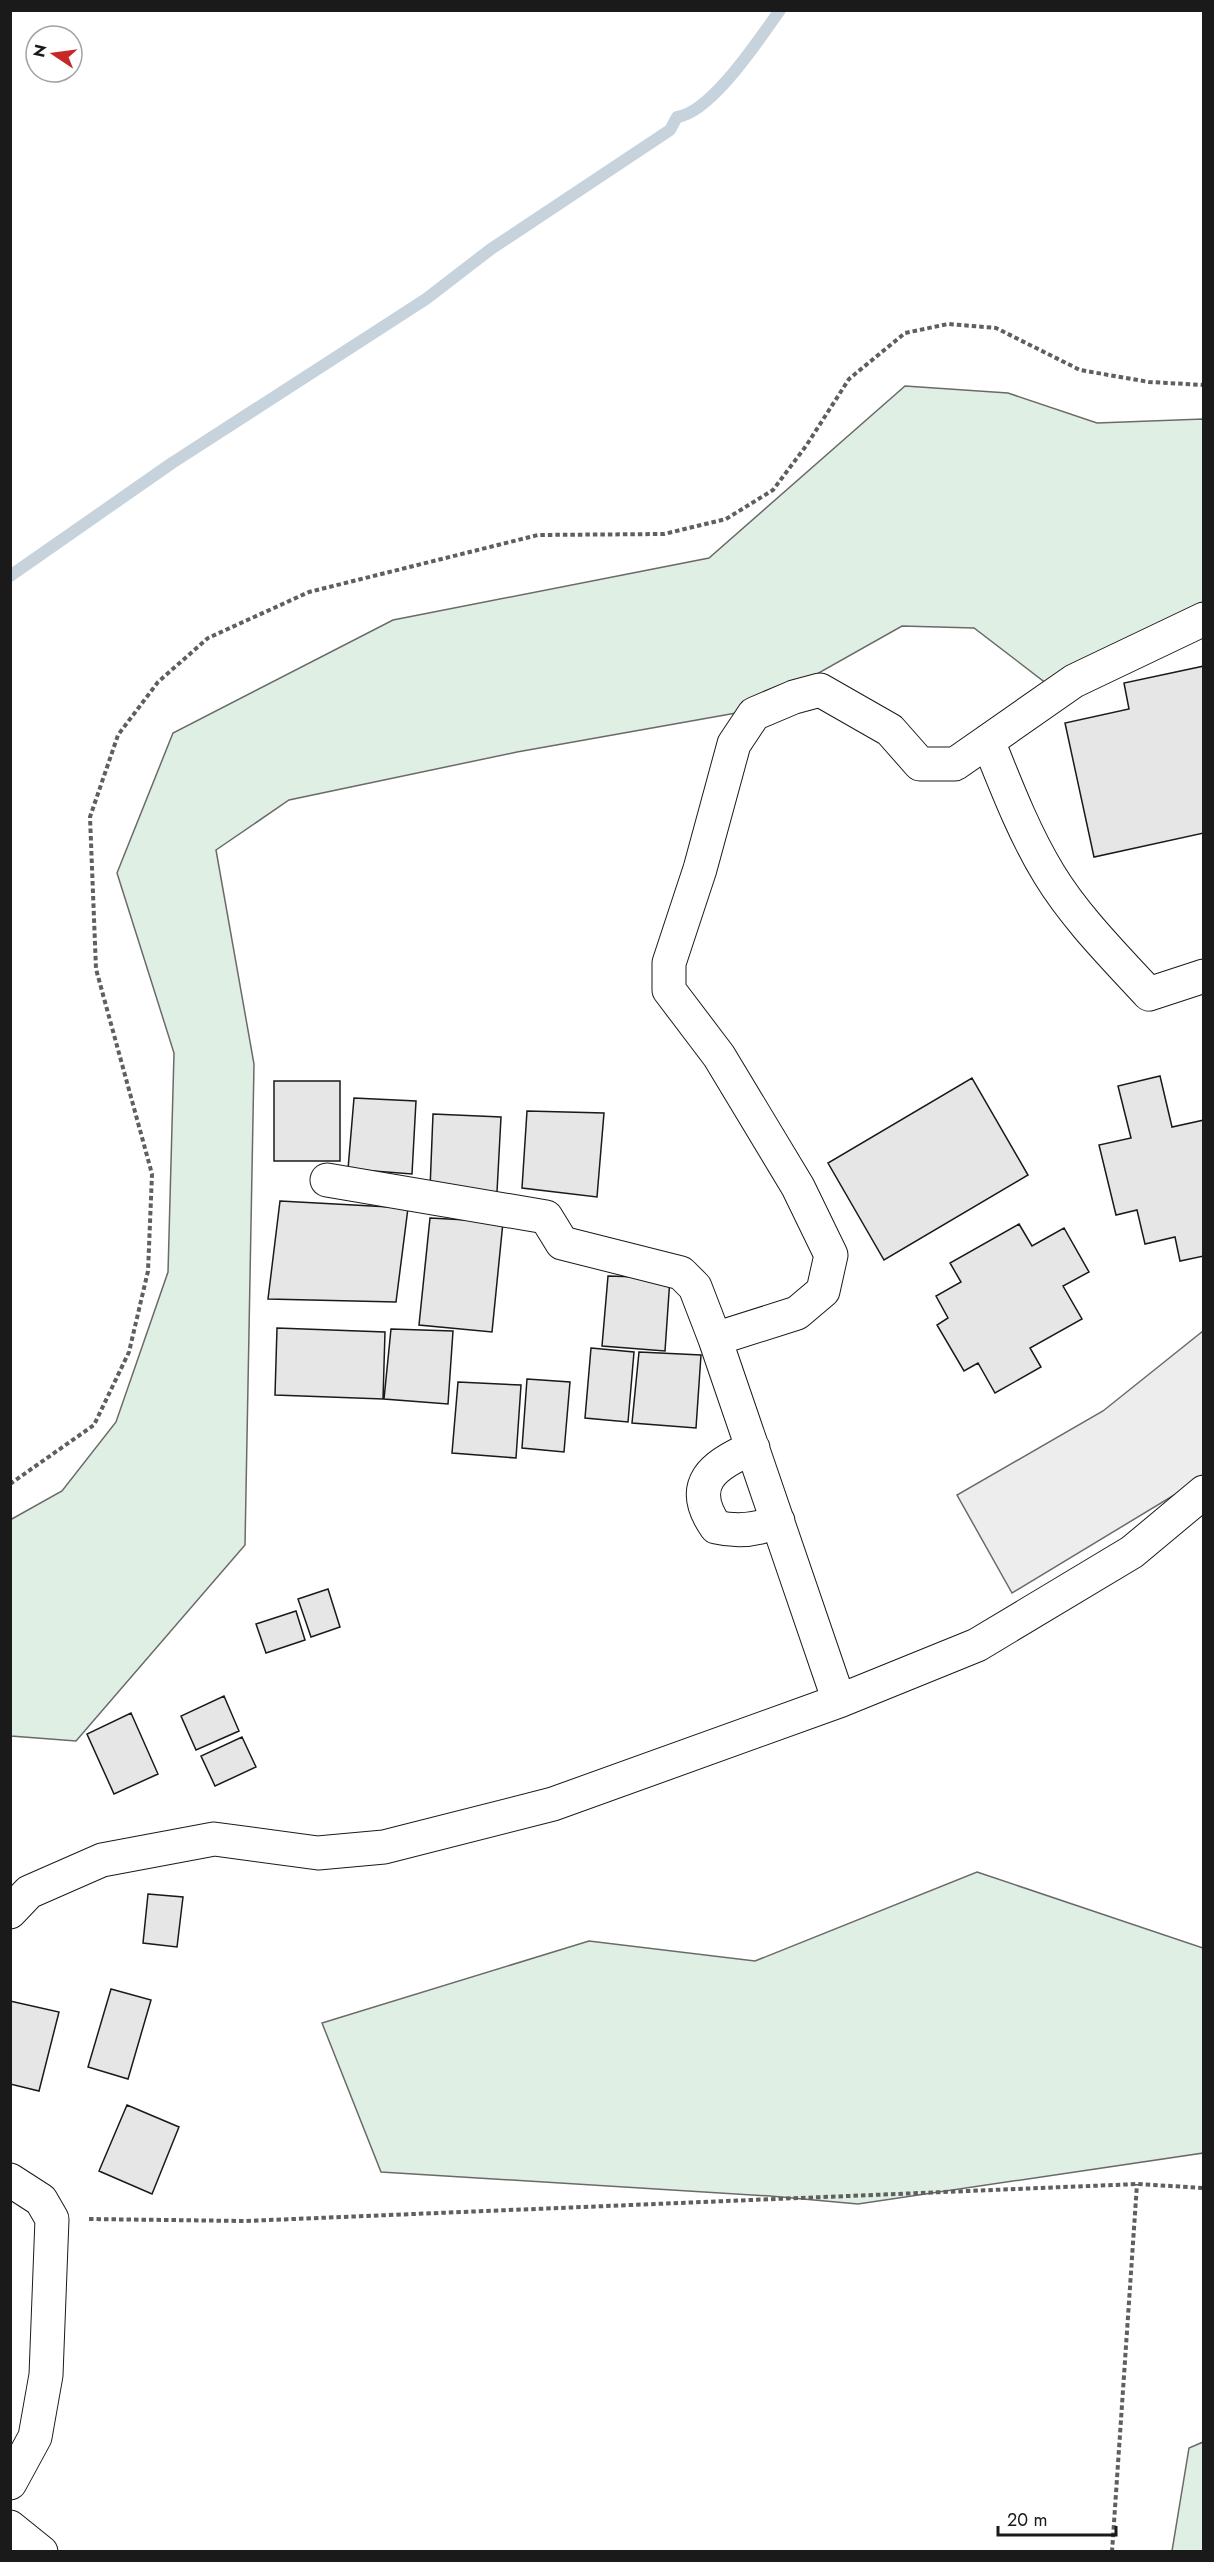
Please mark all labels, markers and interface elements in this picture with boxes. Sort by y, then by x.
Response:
north arrow [24,24,84,84]
text: N [27,42,53,60]
scale bar [998,2499,1116,2537]
text: 20 m [1007,2507,1047,2533]

